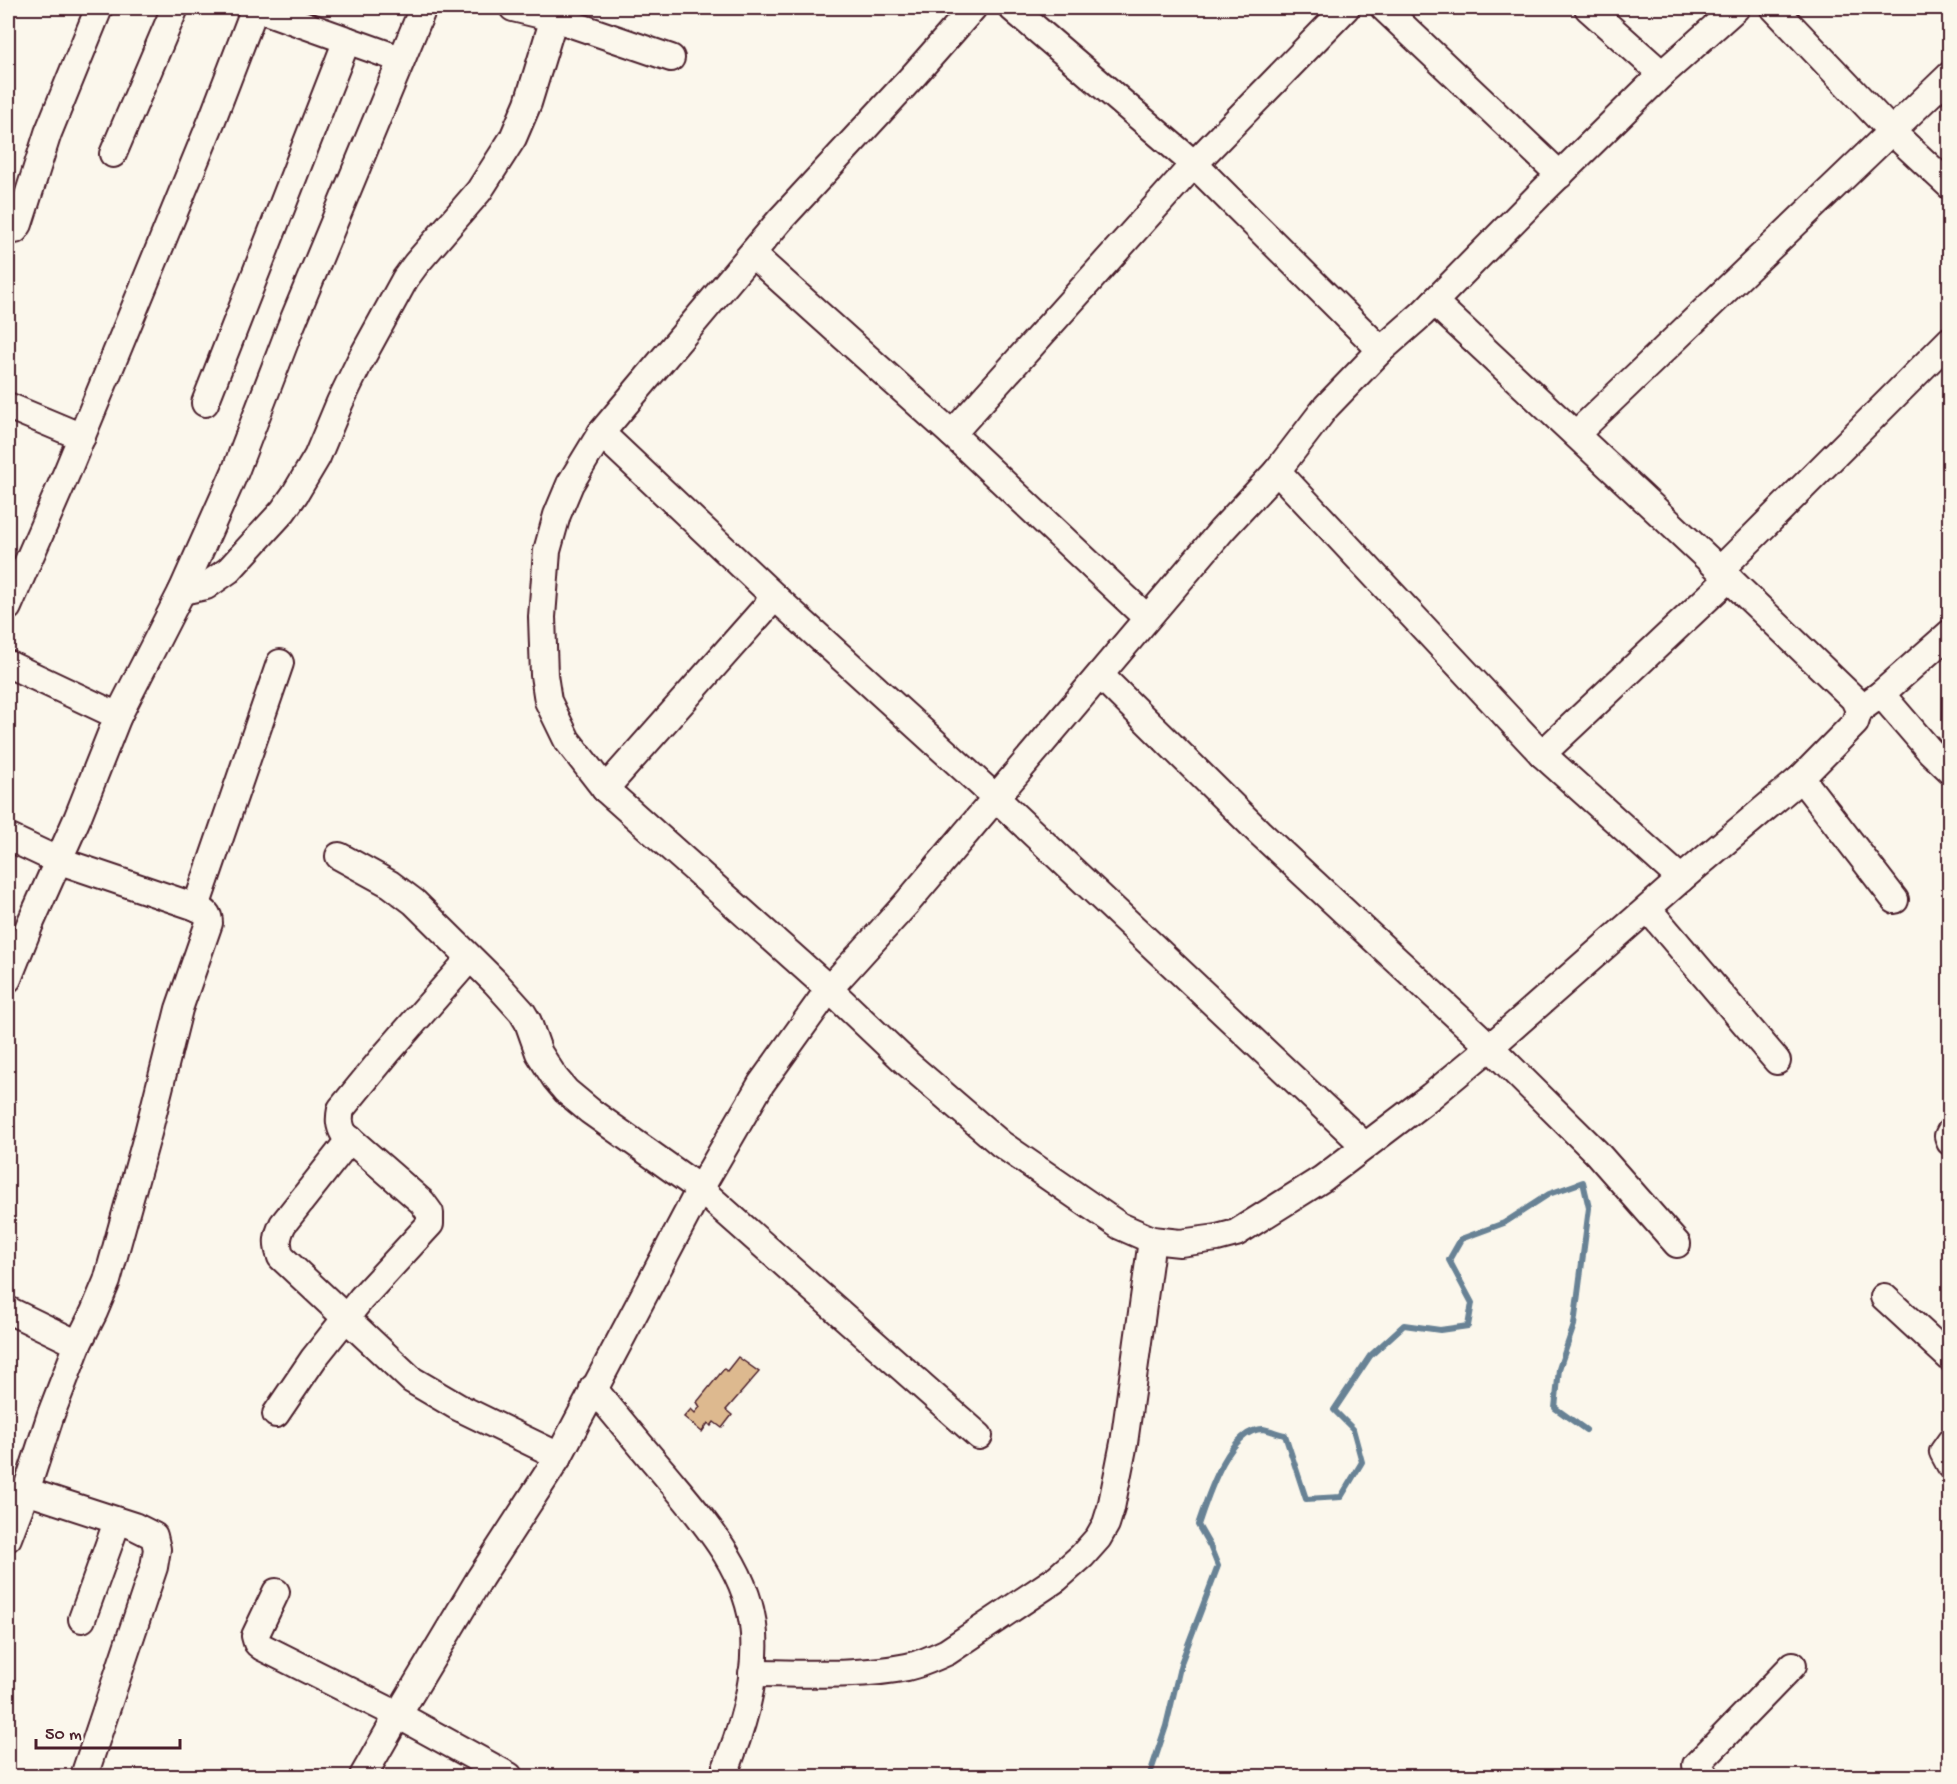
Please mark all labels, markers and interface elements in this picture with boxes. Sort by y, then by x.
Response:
scale bar [36,1712,180,1750]
text: 50 m [45,1725,82,1746]

